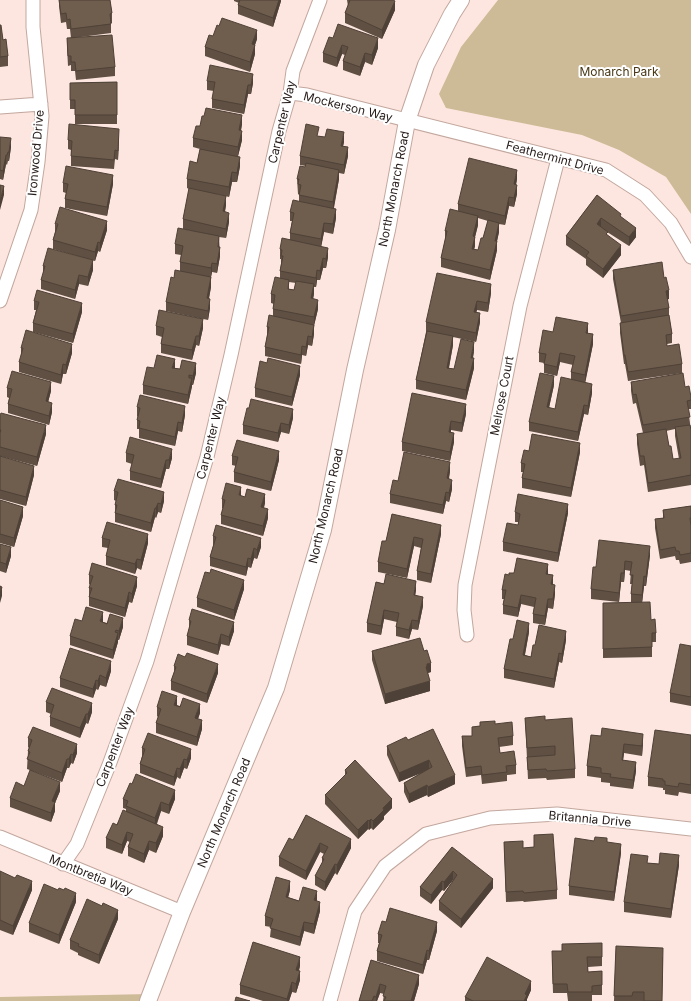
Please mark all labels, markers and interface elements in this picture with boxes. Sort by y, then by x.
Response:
park label: Monarch Park [579,64,659,79]
street label: Carpenter Way [265,79,298,165]
street label: Mockerson Way [302,88,394,125]
street label: Ironwood Drive [24,109,47,197]
street label: North Monarch Road [375,130,412,248]
street label: Feathermint Drive [505,137,606,178]
street label: Melrose Court [486,355,517,437]
street label: Carpenter Way [193,395,228,481]
street label: North Monarch Road [305,447,346,565]
street label: Carpenter Way [92,704,137,789]
street label: North Monarch Road [194,756,253,870]
street label: Britannia Drive [548,807,632,830]
street label: Montbretia Way [47,851,136,898]

